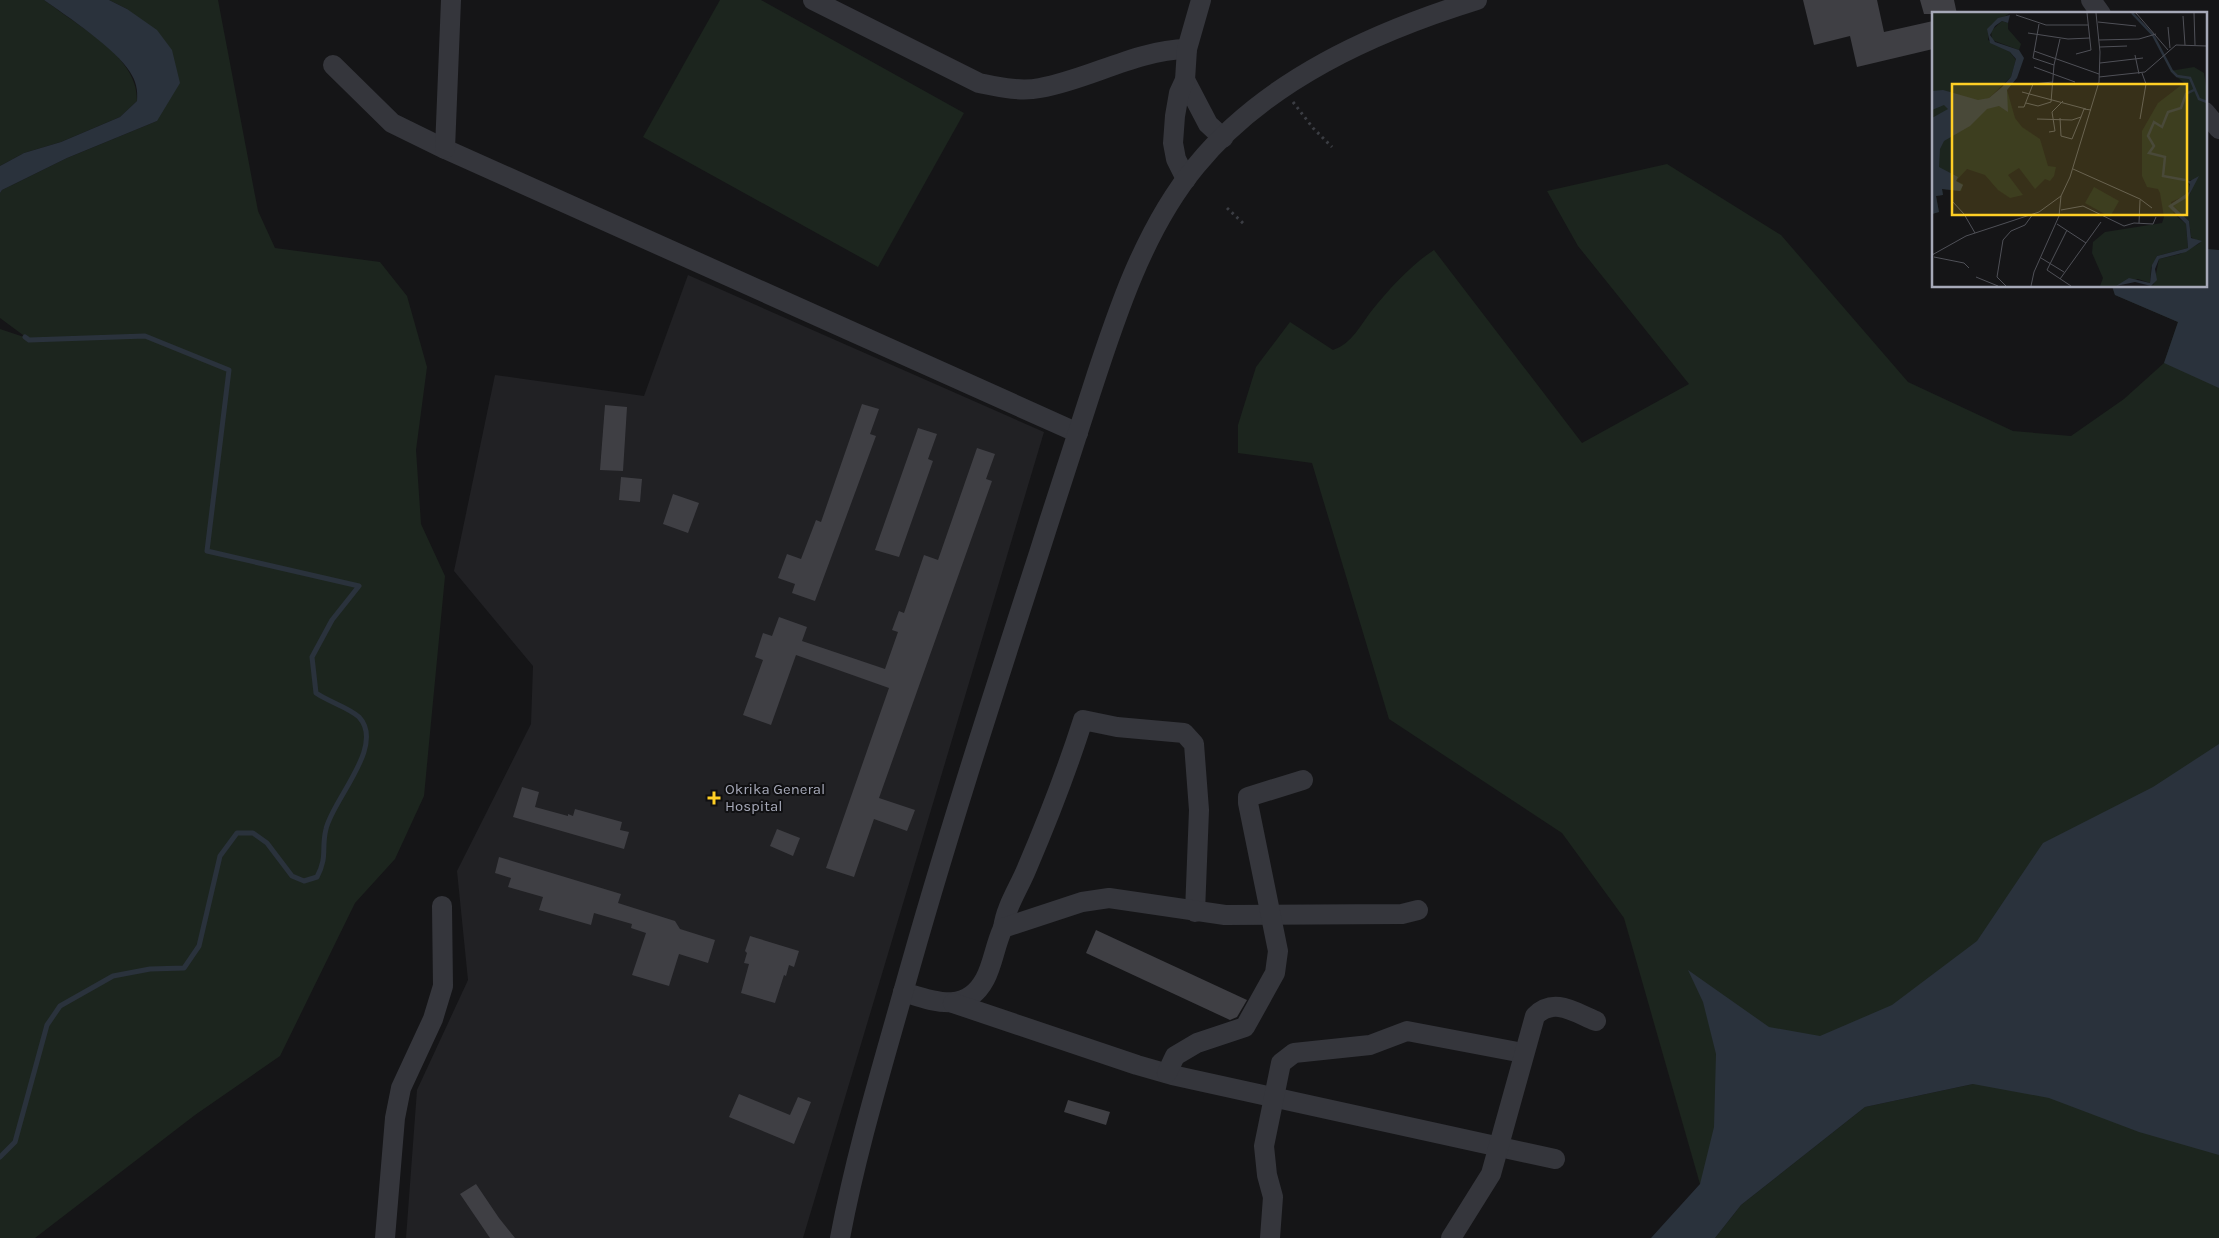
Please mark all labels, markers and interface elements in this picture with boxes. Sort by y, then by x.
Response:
inset map [1932,12,2206,288]
place label: Okrika General Hospital [725,780,825,815]
marker: Okrika General Hospital [707,791,721,805]

